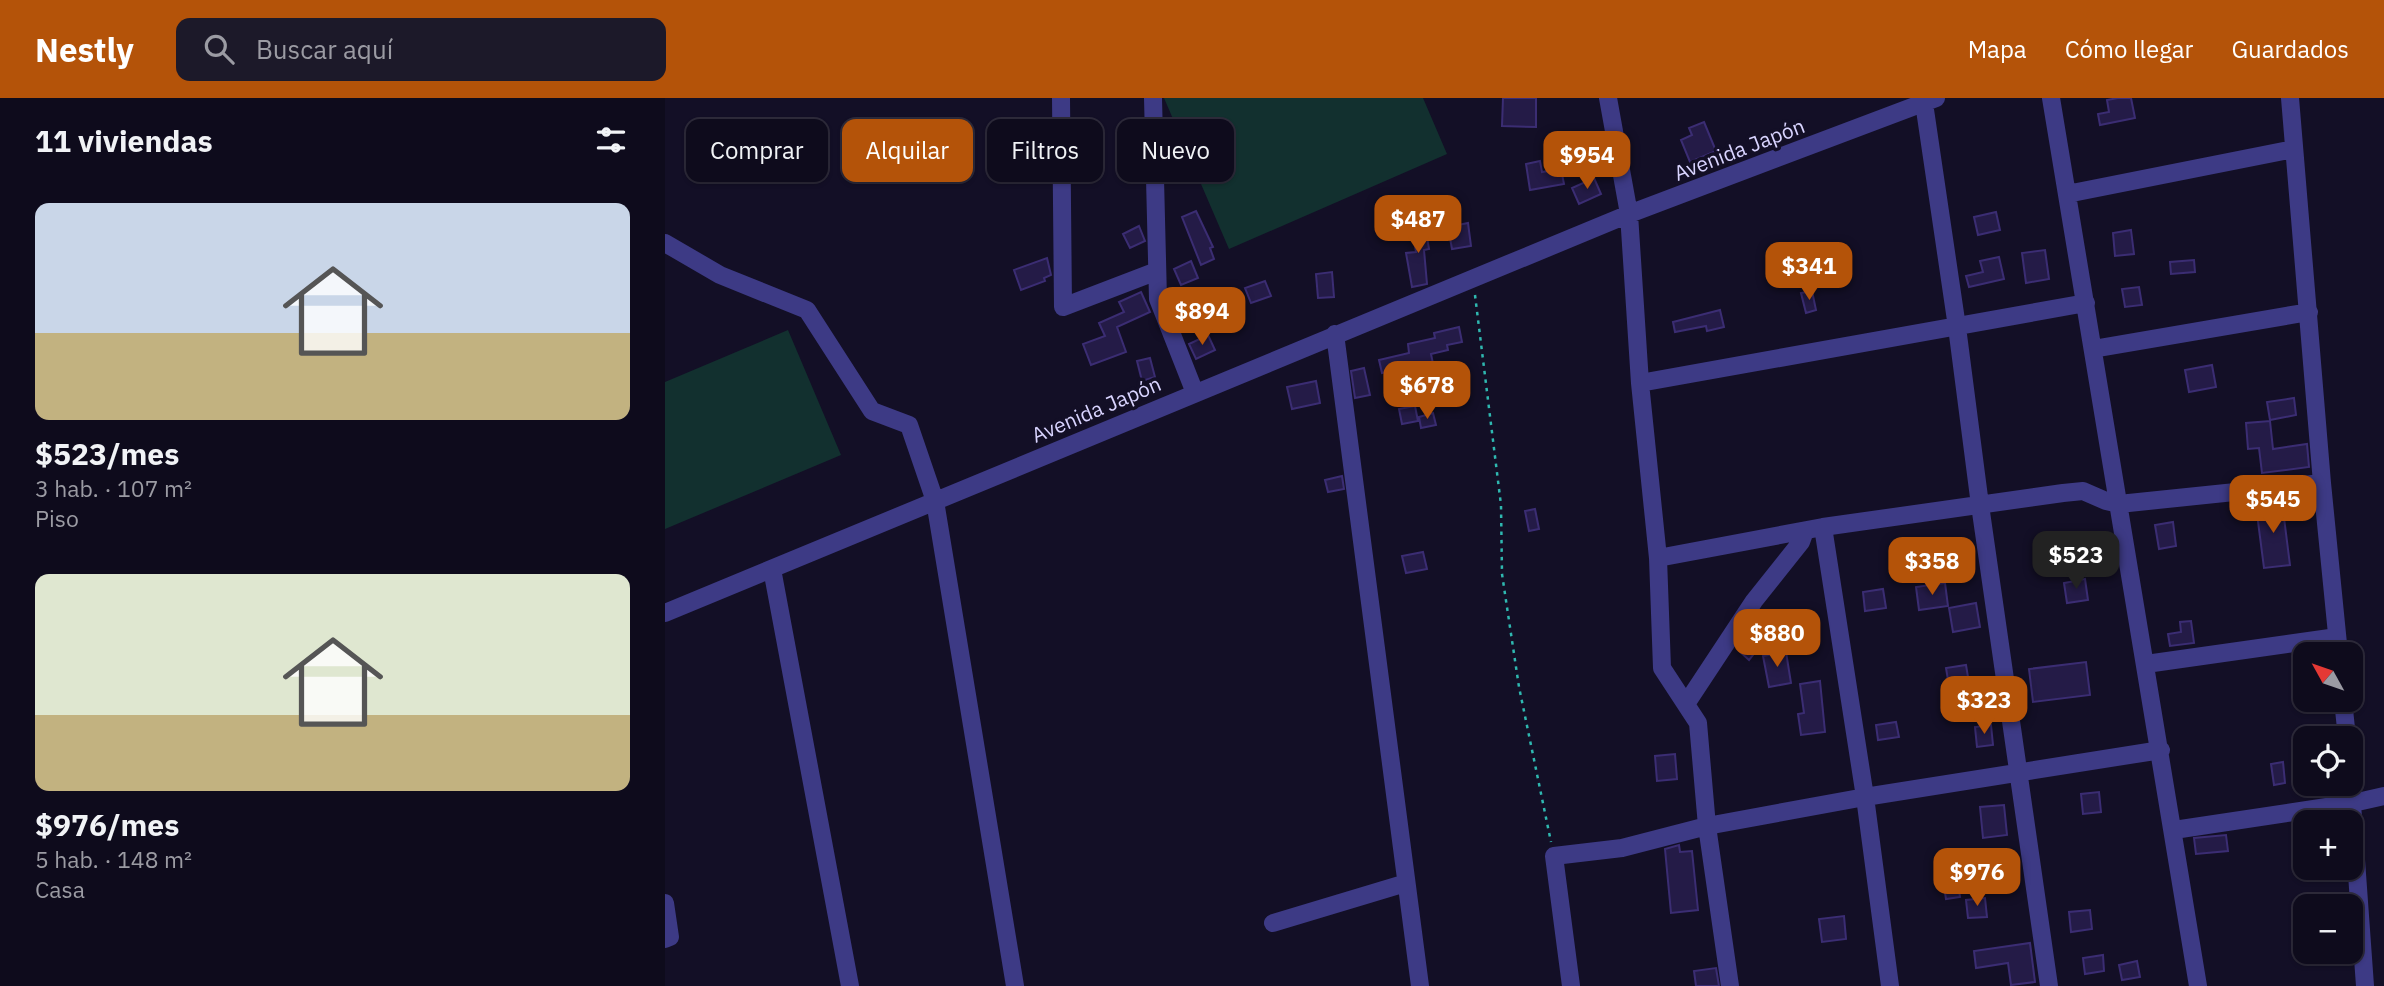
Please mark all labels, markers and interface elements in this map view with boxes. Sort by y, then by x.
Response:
search box [176,18,666,81]
text: Nestly [35,28,134,71]
icon: search [200,30,238,68]
text: Buscar aquí [256,32,393,66]
text: Mapa [1968,33,2027,65]
text: Cómo llegar [2065,33,2193,65]
text: Guardados [2231,33,2349,65]
street label: Avenida Japón [1670,111,1808,187]
chip: Comprar [686,119,828,182]
chip: Alquilar [842,119,973,182]
chip: Filtros [987,119,1103,182]
chip: Nuevo [1117,119,1234,182]
text: 11 viviendas [35,121,213,160]
icon: filters [592,121,630,159]
pin: $954 [1546,132,1628,191]
text: $954 [1559,139,1615,169]
pin: $487 [1377,195,1459,255]
text: $487 [1390,203,1446,233]
pin: $341 [1768,242,1850,302]
icon: home [270,248,396,374]
text: $341 [1781,250,1837,280]
pin: $894 [1161,288,1243,347]
text: $894 [1174,295,1230,325]
pin: $678 [1386,362,1468,421]
street label: Avenida Japón [1027,369,1165,449]
text: $678 [1399,369,1455,399]
text: $523/mes [35,434,179,473]
text: 3 hab. · 107 m² [35,473,192,503]
pin: $545 [2232,476,2314,535]
text: $545 [2245,483,2301,513]
text: Piso [35,503,79,533]
pin: $523 [2035,532,2117,591]
pin: $358 [1891,538,1973,597]
text: $523 [2048,539,2104,569]
text: $358 [1904,545,1960,575]
pin: $880 [1736,610,1818,669]
text: $880 [1749,617,1805,647]
icon: home [270,619,396,745]
north arrow [2293,642,2363,712]
map controls [2293,642,2363,964]
pin: $323 [1943,676,2025,736]
text: $323 [1956,684,2012,714]
button: locate [2293,726,2363,796]
text: $976/mes [35,805,179,844]
button: + [2293,810,2363,880]
text: 5 hab. · 148 m² [35,844,192,874]
pin: $976 [1936,848,2018,908]
text: $976 [1949,856,2005,886]
text: Casa [35,874,85,904]
button: − [2293,894,2363,964]

